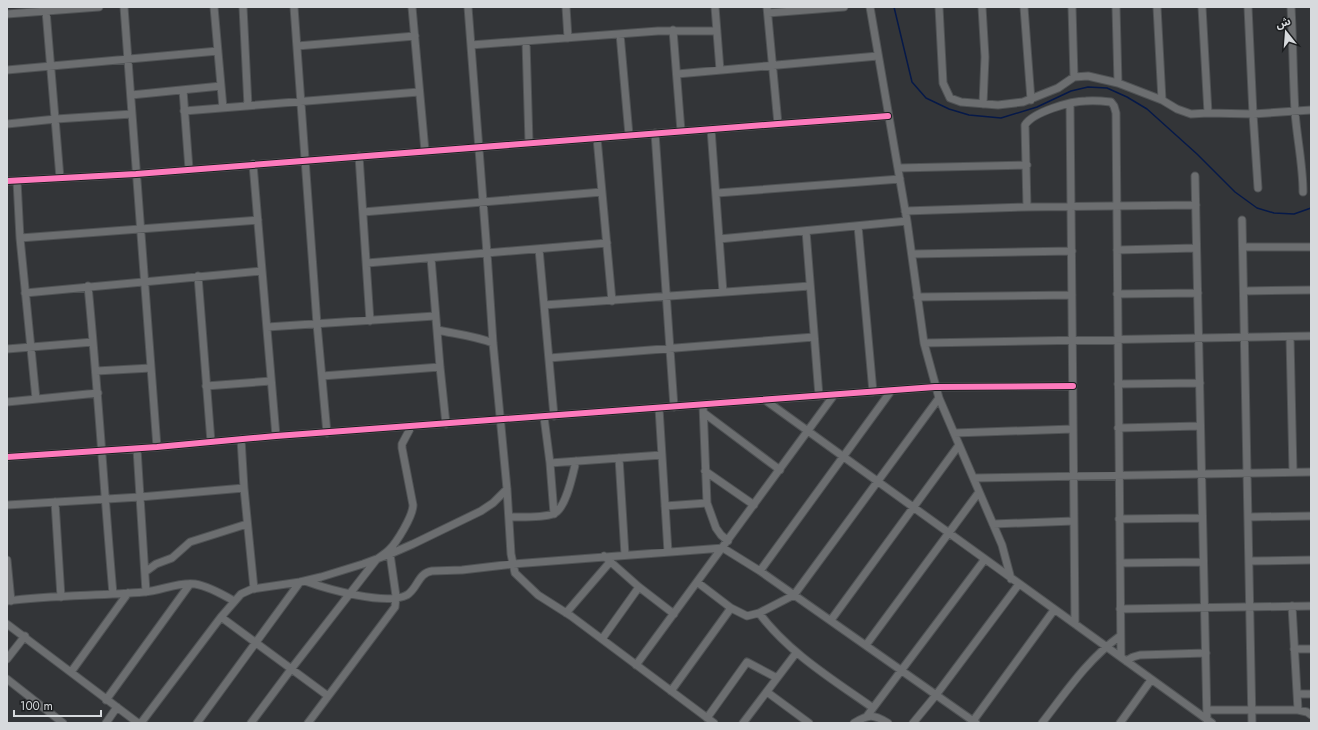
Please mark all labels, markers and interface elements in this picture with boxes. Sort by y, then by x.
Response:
north arrow [1266,12,1306,52]
text: ش [1274,13,1293,32]
scale bar [14,692,101,718]
text: 100 m [20,697,53,715]

